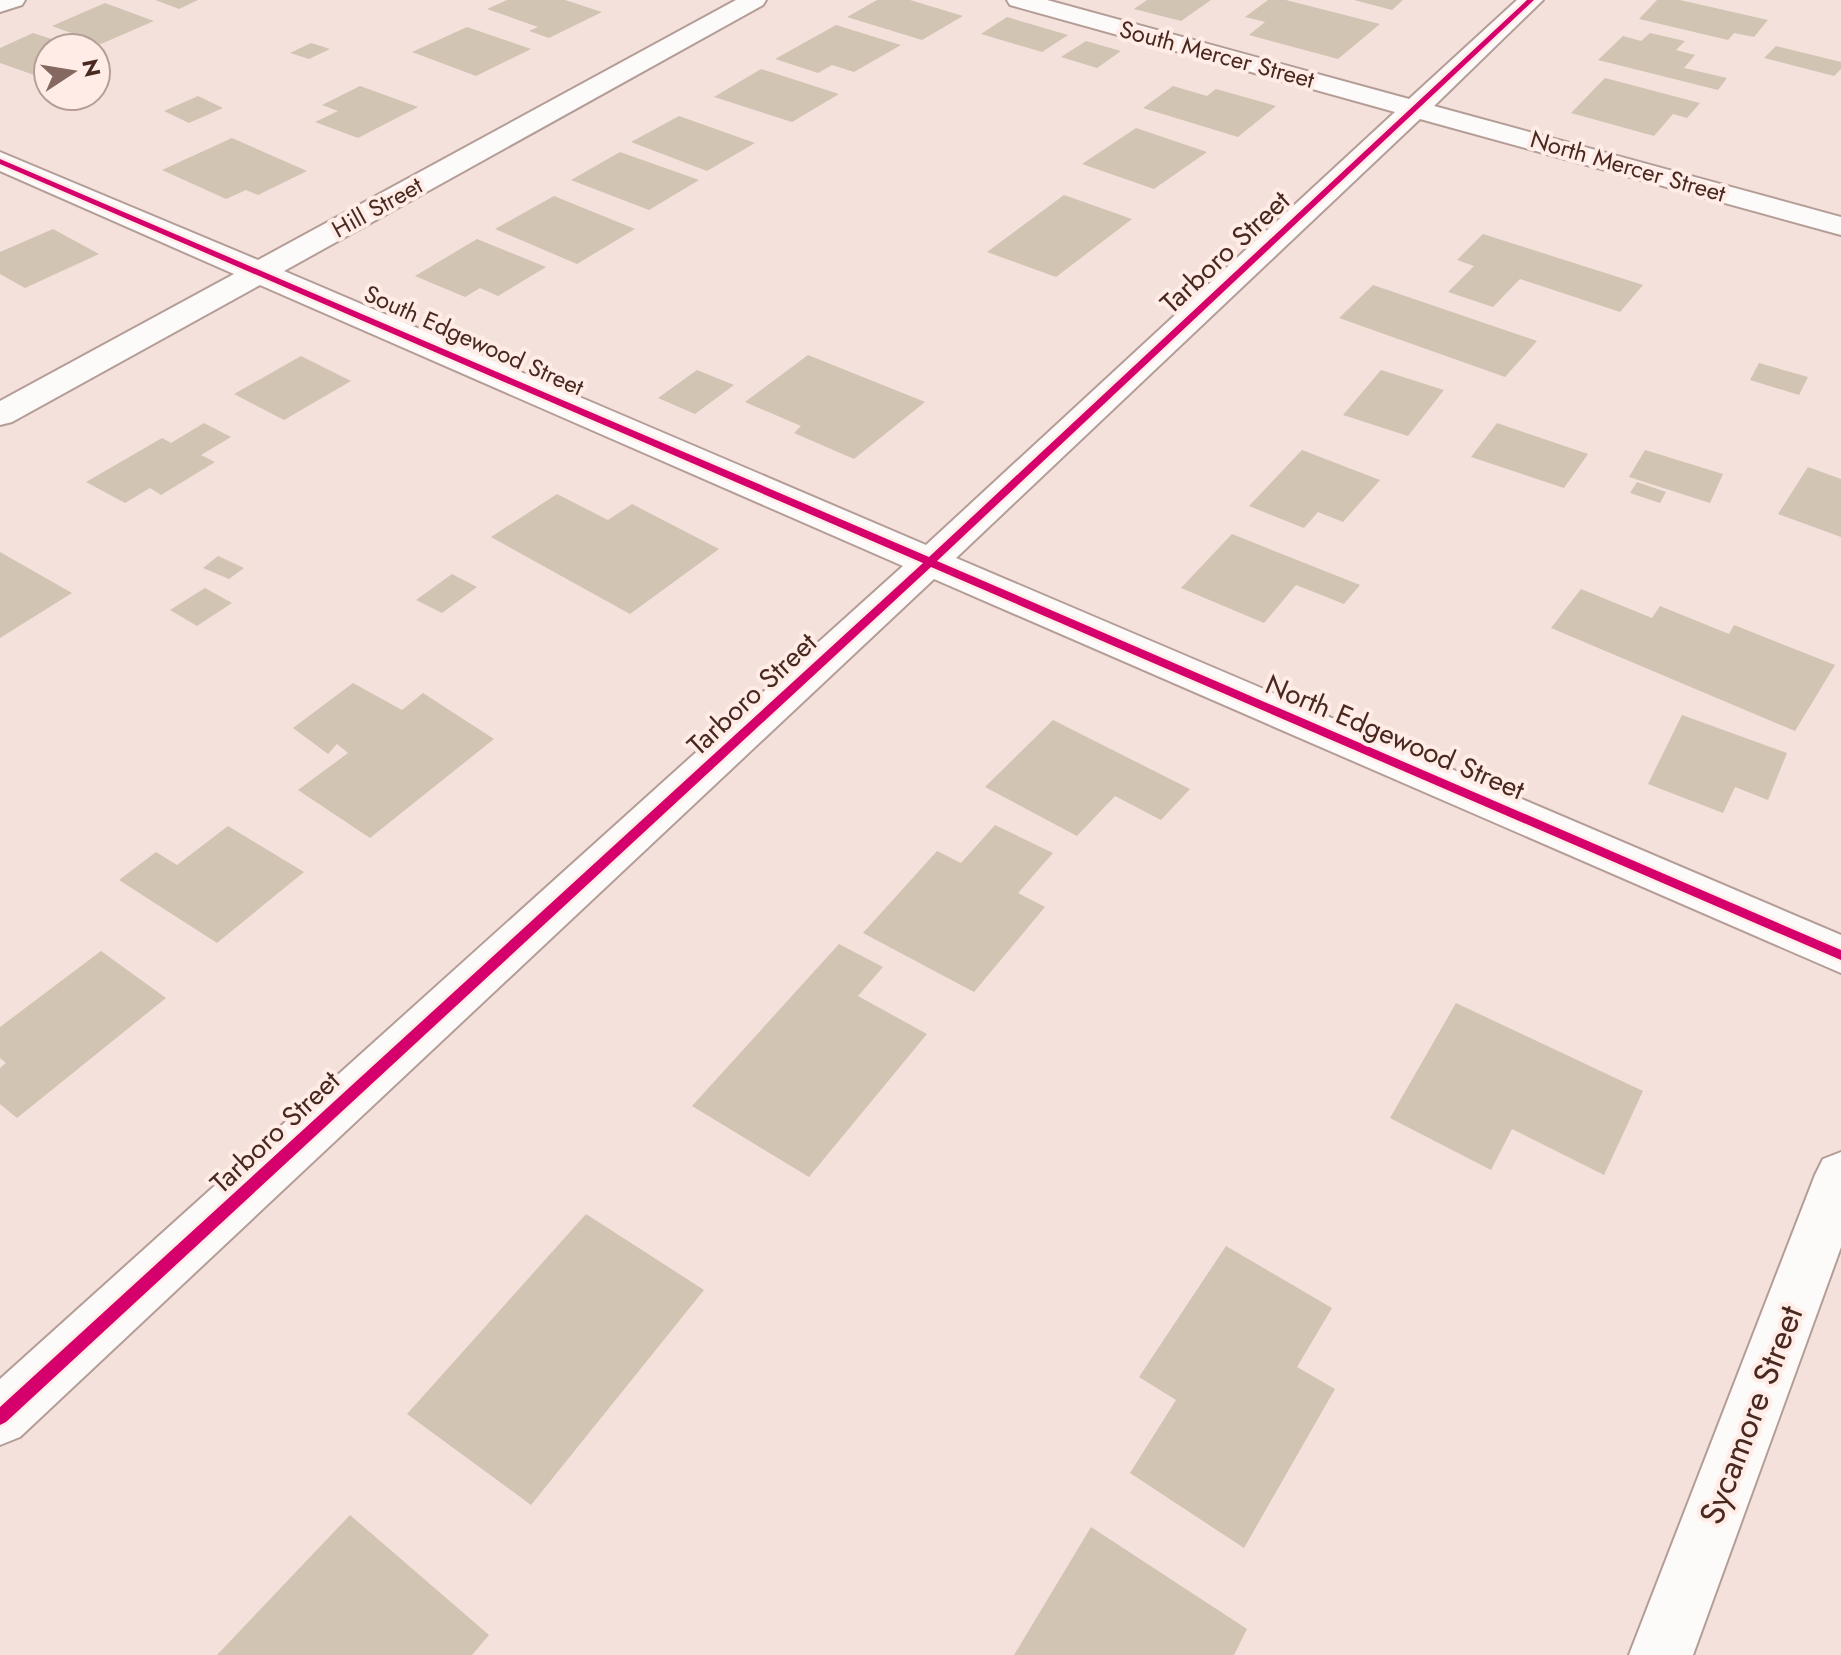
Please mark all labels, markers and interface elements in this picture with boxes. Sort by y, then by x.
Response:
street label: South Mercer Street [1116,11,1319,97]
north arrow [32,32,112,112]
text: N [74,56,109,80]
street label: North Mercer Street [1526,121,1730,211]
street label: Hill Street [325,168,429,246]
street label: Tarboro Street [1151,181,1299,323]
street label: South Edgewood Street [358,276,590,404]
street label: Tarboro Street [678,623,826,765]
street label: North Edgewood Street [1259,664,1531,810]
street label: Tarboro Street [201,1061,349,1203]
street label: Sycamore Street [1687,1299,1815,1531]

